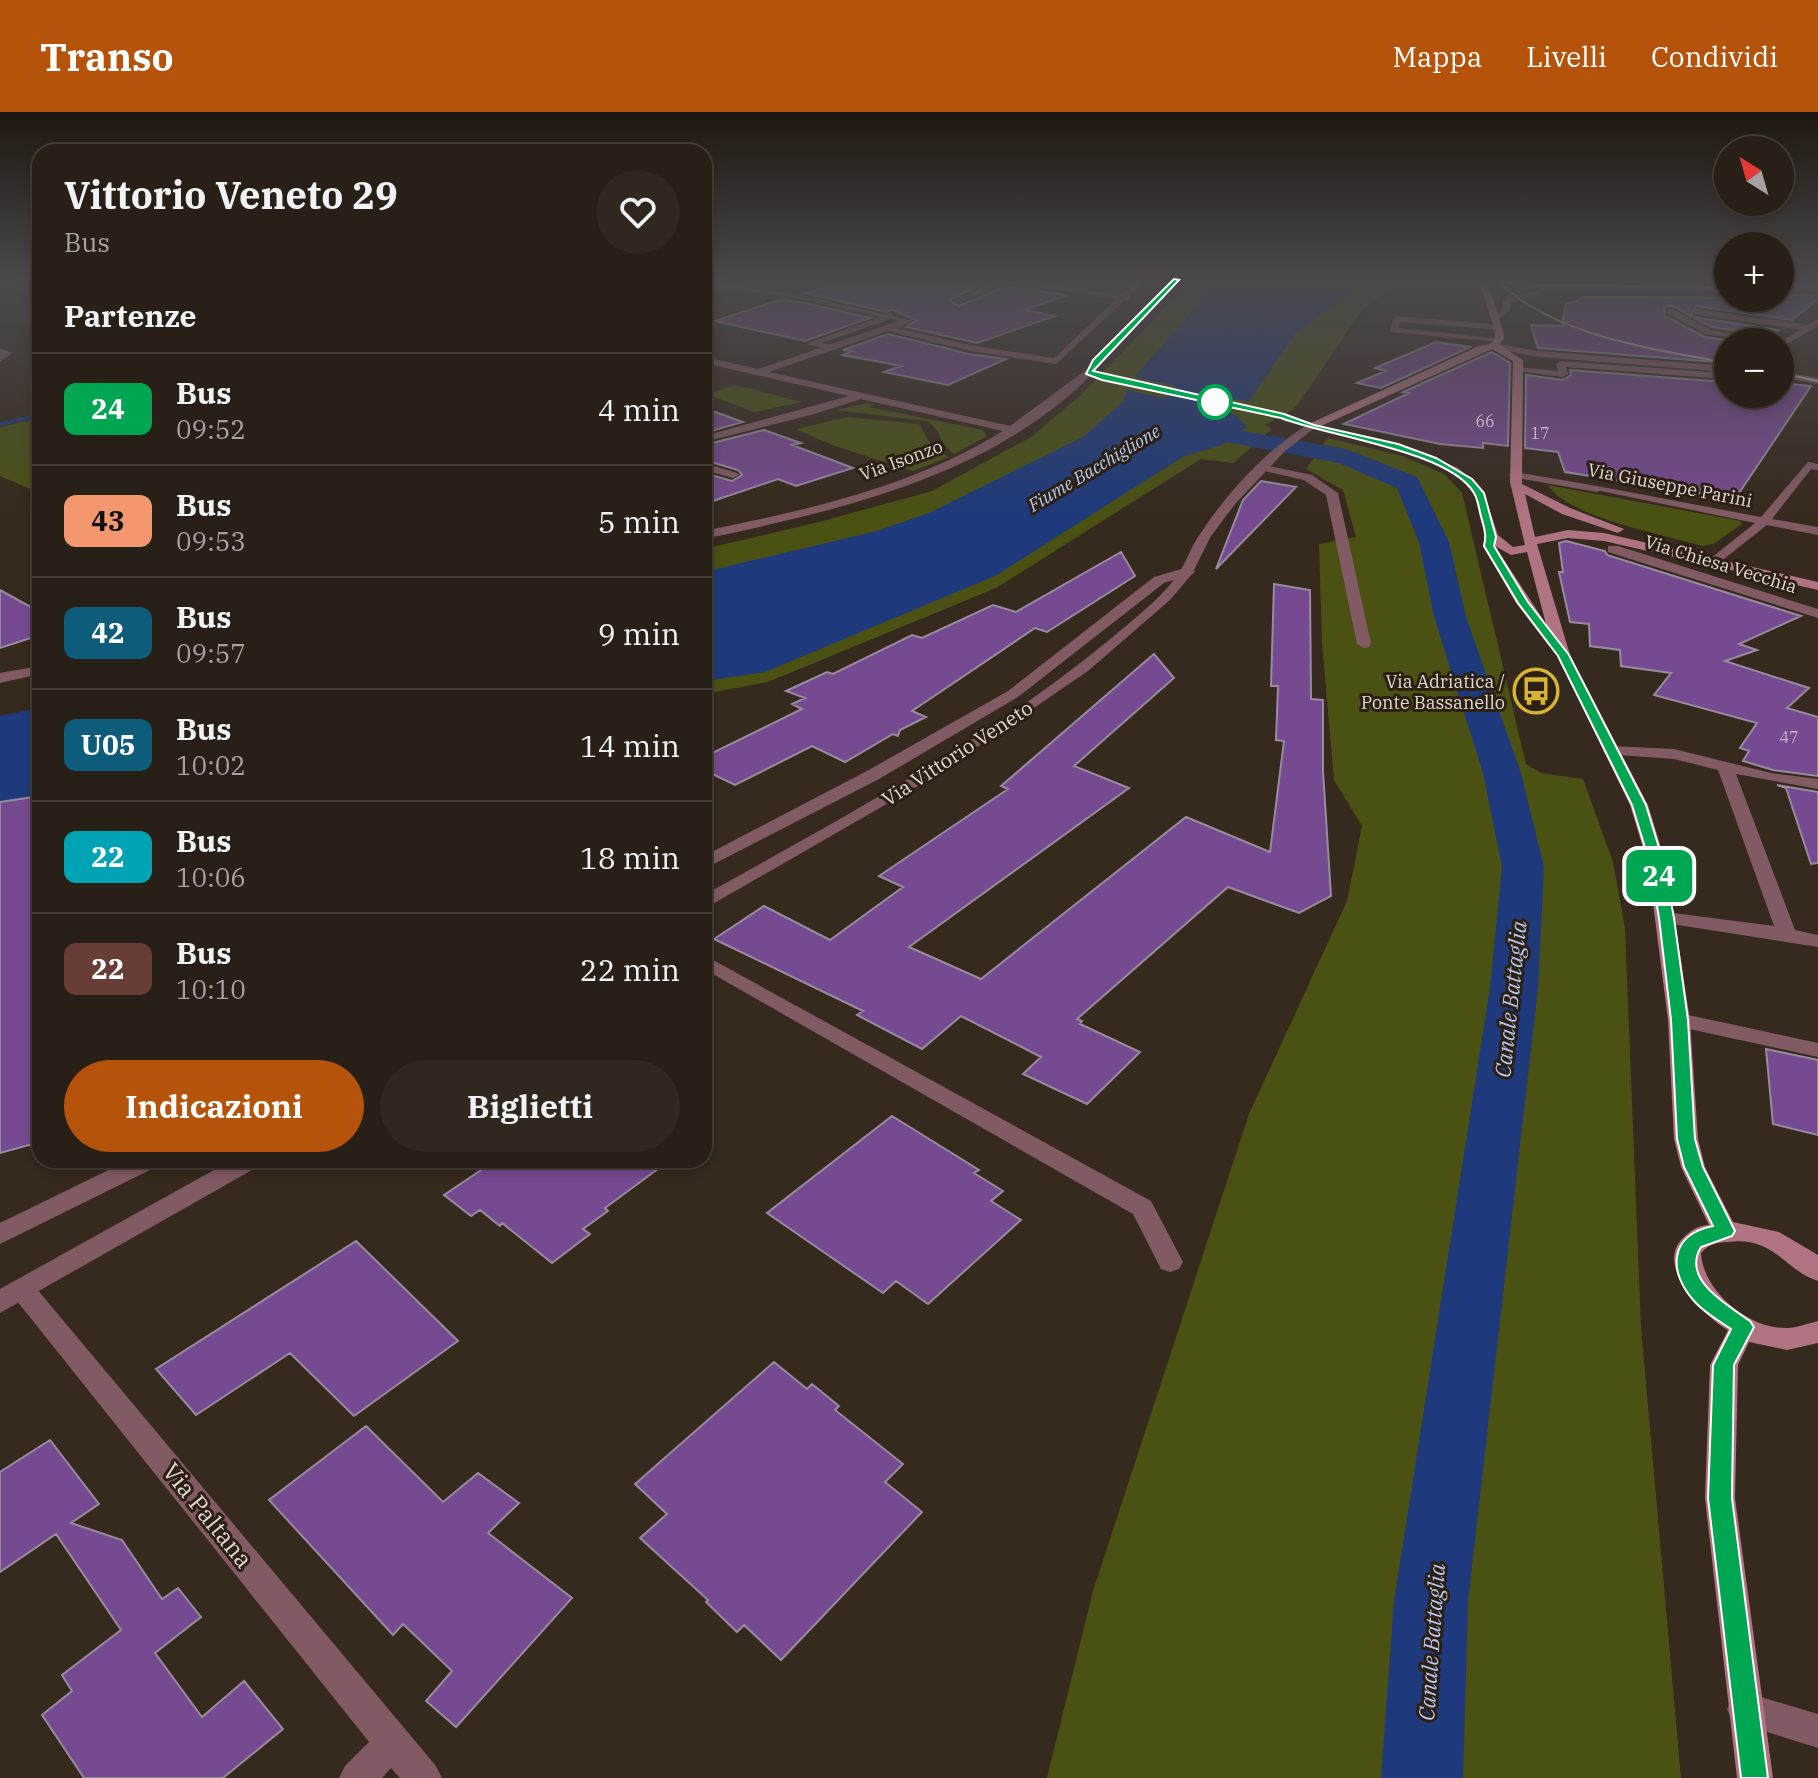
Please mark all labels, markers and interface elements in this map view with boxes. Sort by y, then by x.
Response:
text: Transo [40,32,174,81]
text: Mappa [1393,38,1482,75]
text: Livelli [1526,38,1607,75]
text: Condividi [1651,38,1778,75]
north arrow [1714,136,1794,216]
map controls [1714,136,1794,408]
text: Vittorio Veneto 29 [64,170,398,219]
button: heart [596,170,680,254]
text: Bus [64,225,110,259]
button: + [1714,232,1794,312]
text: Partenze [64,296,196,335]
button: − [1714,328,1794,408]
text: Bus [176,373,231,412]
unlabelled marker [1198,385,1232,419]
text: 24 [91,390,125,427]
text: 4 min [598,390,680,429]
house number: 66 [1475,411,1495,431]
text: 09:52 [176,412,246,446]
water label: Fiume Bacchiglione [1023,420,1164,517]
house number: 17 [1530,423,1550,443]
street label: Via Isonzo [856,434,946,486]
street label: Via Giuseppe Parini [1586,458,1755,512]
text: Bus [176,485,231,524]
text: 43 [91,502,125,539]
text: 5 min [598,502,680,541]
text: 09:53 [176,524,246,558]
street label: Via Chiesa Vecchia [1642,530,1800,598]
text: Bus [176,597,231,636]
text: 42 [91,614,125,651]
text: 9 min [598,614,680,653]
text: 09:57 [176,636,246,670]
bus stop icon: Via Adriatica / Ponte Bassanello [1512,667,1560,715]
place label: Via Adriatica / Ponte Bassanello [1361,670,1505,714]
street label: Via Vittorio Veneto [876,694,1038,812]
text: Bus [176,709,231,748]
text: U05 [80,726,136,763]
text: 14 min [580,726,680,765]
house number: 47 [1779,727,1799,747]
text: 10:02 [176,748,246,782]
text: Bus [176,821,231,860]
text: 22 [91,838,125,875]
text: 18 min [580,838,680,877]
line badge: 24 [1623,850,1695,902]
text: 24 [1642,857,1676,894]
text: 10:06 [176,860,246,894]
water label: Canale Battaglia [1487,919,1533,1079]
text: Bus [176,933,231,972]
text: 22 [91,950,125,987]
text: 22 min [580,950,680,989]
text: 10:10 [176,972,246,1006]
button: Indicazioni [64,1060,364,1152]
button: Biglietti [380,1060,680,1152]
street label: Via Paltana [156,1456,260,1574]
water label: Canale Battaglia [1411,1562,1451,1722]

